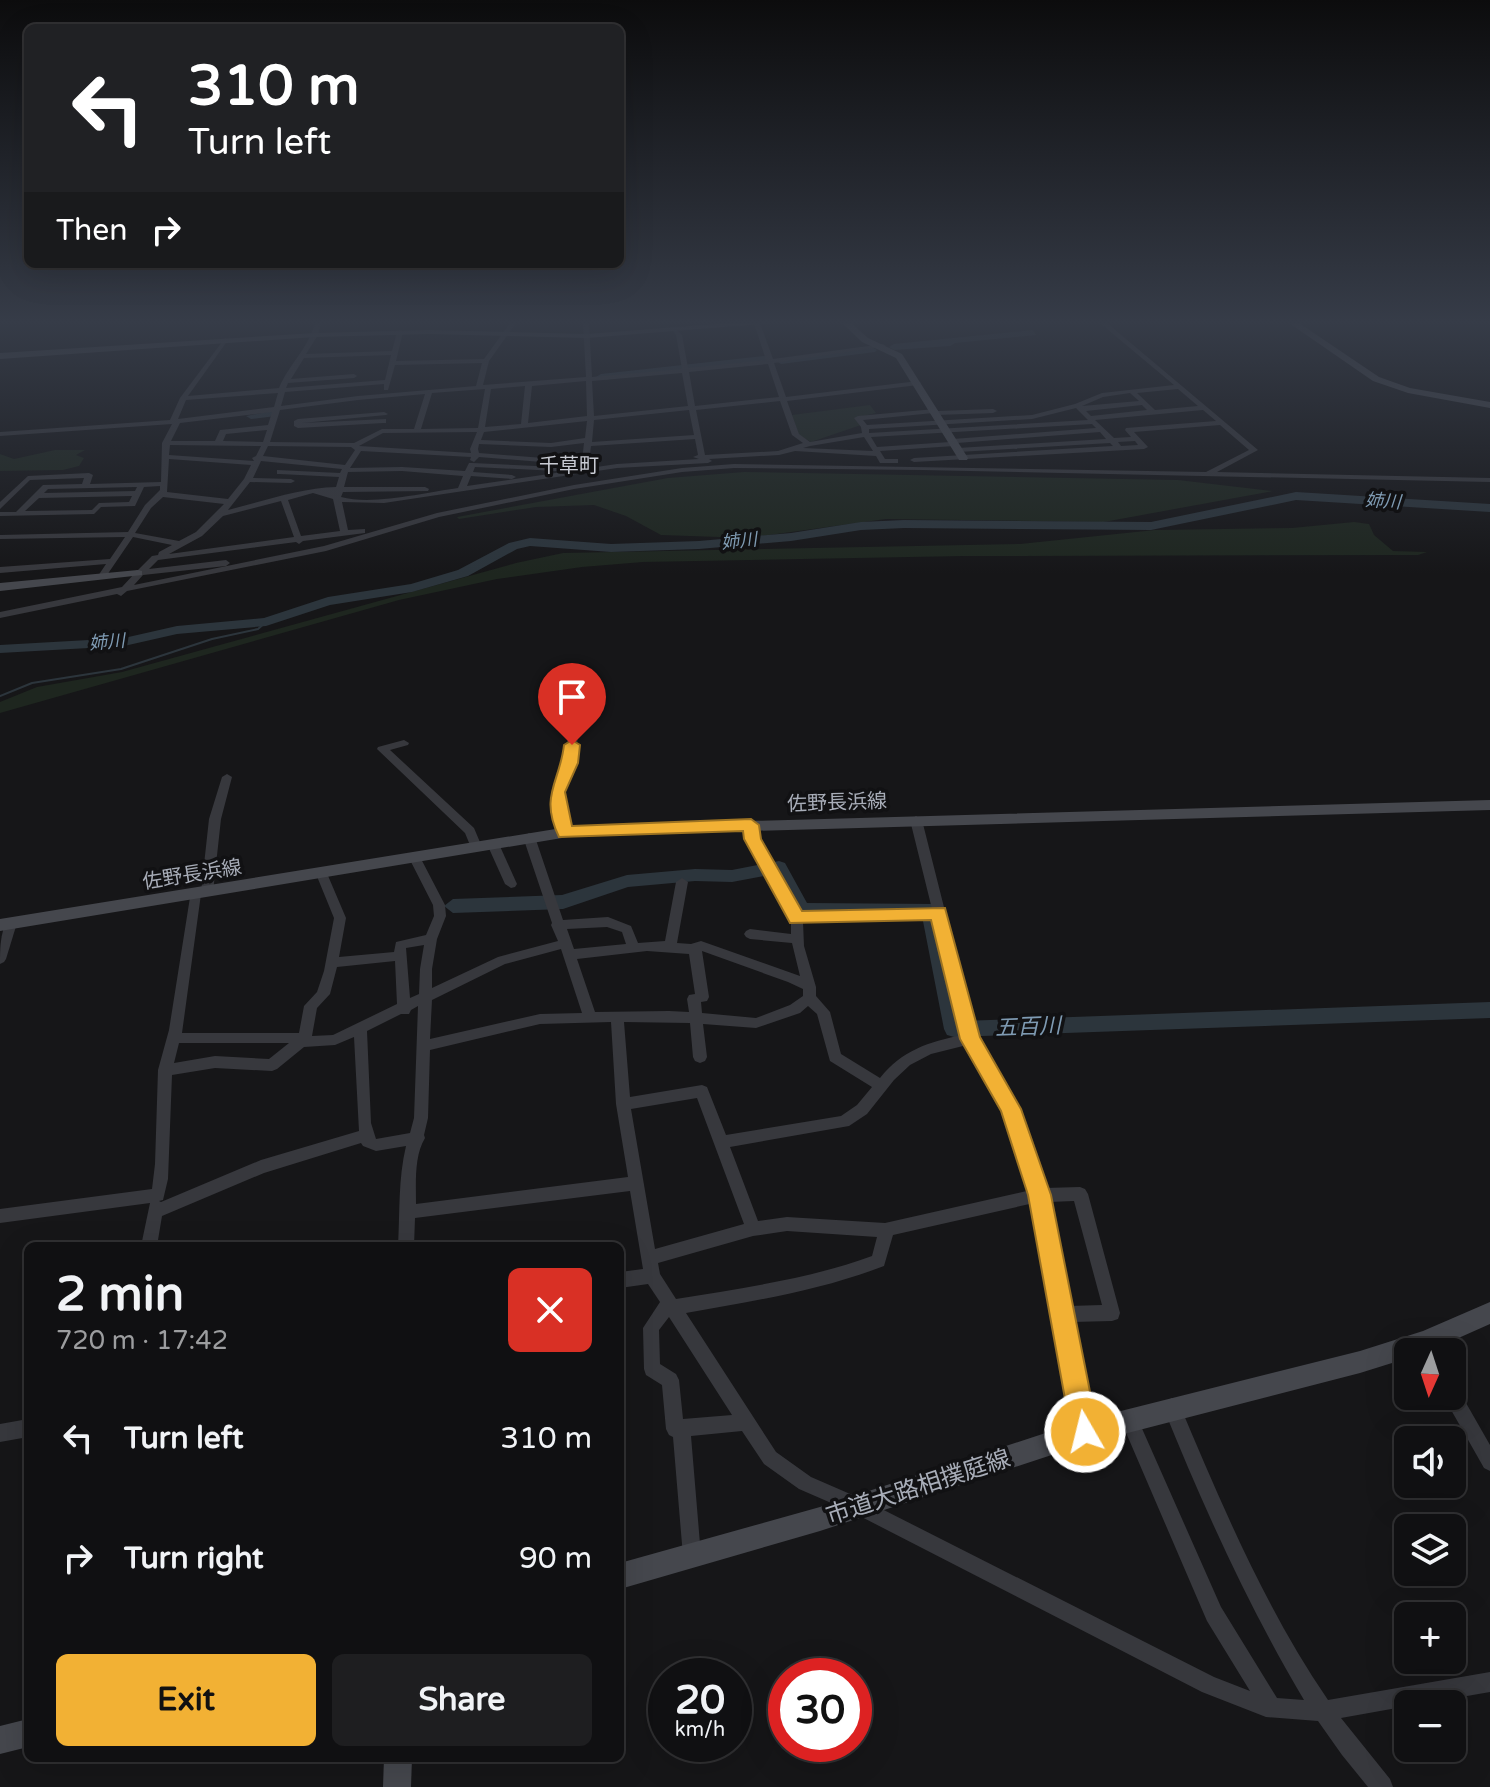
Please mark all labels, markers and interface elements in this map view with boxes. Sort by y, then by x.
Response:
text: 310 m [188,53,359,120]
icon: left [56,56,160,160]
text: Turn left [188,121,331,164]
icon: right [144,208,188,252]
text: Then [56,212,128,249]
district label: 千草町 [539,454,599,478]
water label: 姉川 [1364,489,1404,513]
water label: 姉川 [720,528,760,554]
water label: 姉川 [88,629,128,655]
pin [538,663,606,745]
icon: arrive [550,675,594,719]
street label: 佐野長浜線 [787,789,887,817]
street label: 佐野長浜線 [141,855,243,895]
water label: 五百川 [995,1013,1063,1041]
text: 2 min [56,1266,184,1324]
button: close [508,1268,592,1352]
text: 720 m · 17:42 [56,1325,228,1356]
north arrow [1394,1338,1466,1410]
map controls [1394,1338,1466,1762]
position arrow [1043,1390,1127,1474]
icon: left [56,1416,100,1460]
text: Turn left [124,1420,243,1457]
text: 310 m [500,1420,592,1457]
button: sound [1394,1426,1466,1498]
street label: 市道大路相撲庭線 [822,1444,1014,1531]
button: layers [1394,1514,1466,1586]
icon: right [56,1536,100,1580]
text: Turn right [124,1540,264,1577]
text: 90 m [519,1540,592,1577]
button: + [1394,1602,1466,1674]
button: Exit [56,1654,316,1746]
button: Share [332,1654,592,1746]
speed limit sign: 30 [768,1658,872,1762]
text: 20 [675,1676,725,1724]
button: − [1394,1690,1466,1762]
text: km/h [675,1718,725,1742]

